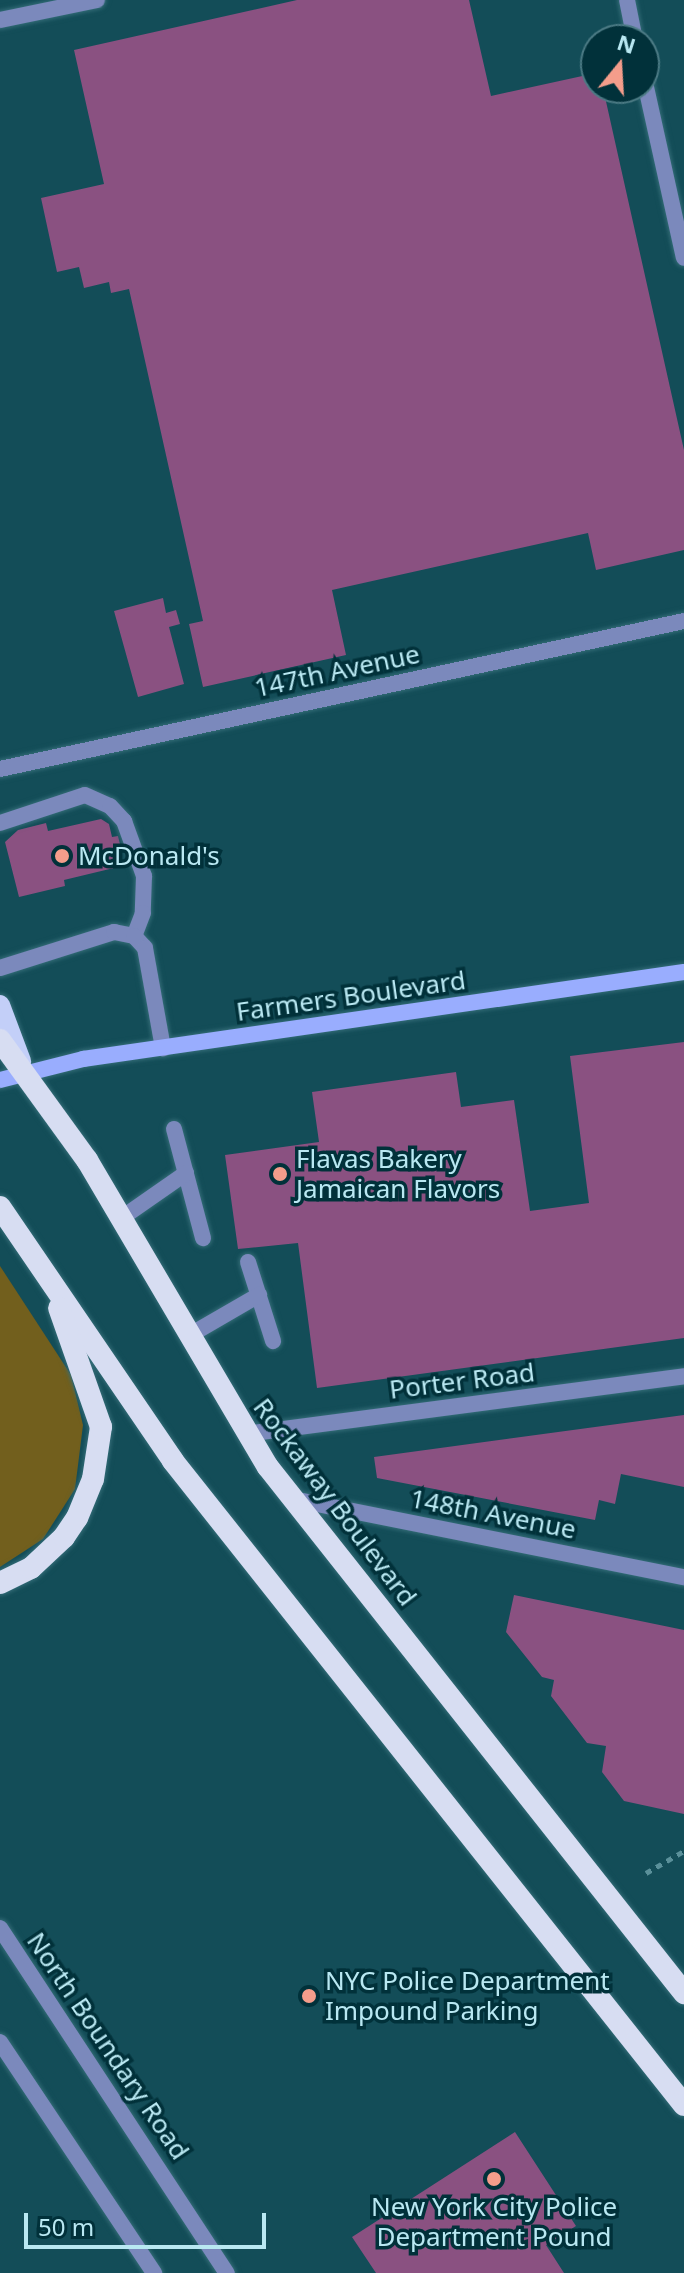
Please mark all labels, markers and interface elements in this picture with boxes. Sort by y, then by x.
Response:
north arrow [580,24,660,104]
text: N [614,26,640,60]
street label: 147th Avenue [252,638,422,704]
place label: McDonald's [78,840,220,872]
marker: McDonald's [53,847,71,865]
street label: Farmers Boulevard [234,964,468,1028]
place label: Flavas Bakery Jamaican Flavors [296,1143,500,1204]
marker: Flavas Bakery Jamaican Flavors [271,1165,289,1183]
street label: Porter Road [388,1357,536,1405]
street label: Rockaway Boulevard [247,1392,423,1612]
street label: 148th Avenue [408,1483,578,1545]
street label: North Boundary Road [20,1927,196,2165]
place label: NYC Police Department Impound Parking [325,1965,610,2026]
marker: NYC Police Department Impound Parking [300,1987,318,2005]
marker: New York City Police Department Pound [485,2170,503,2188]
place label: New York City Police Department Pound [371,2191,617,2252]
scale bar [28,2197,270,2247]
text: 50 m [38,2210,94,2243]

